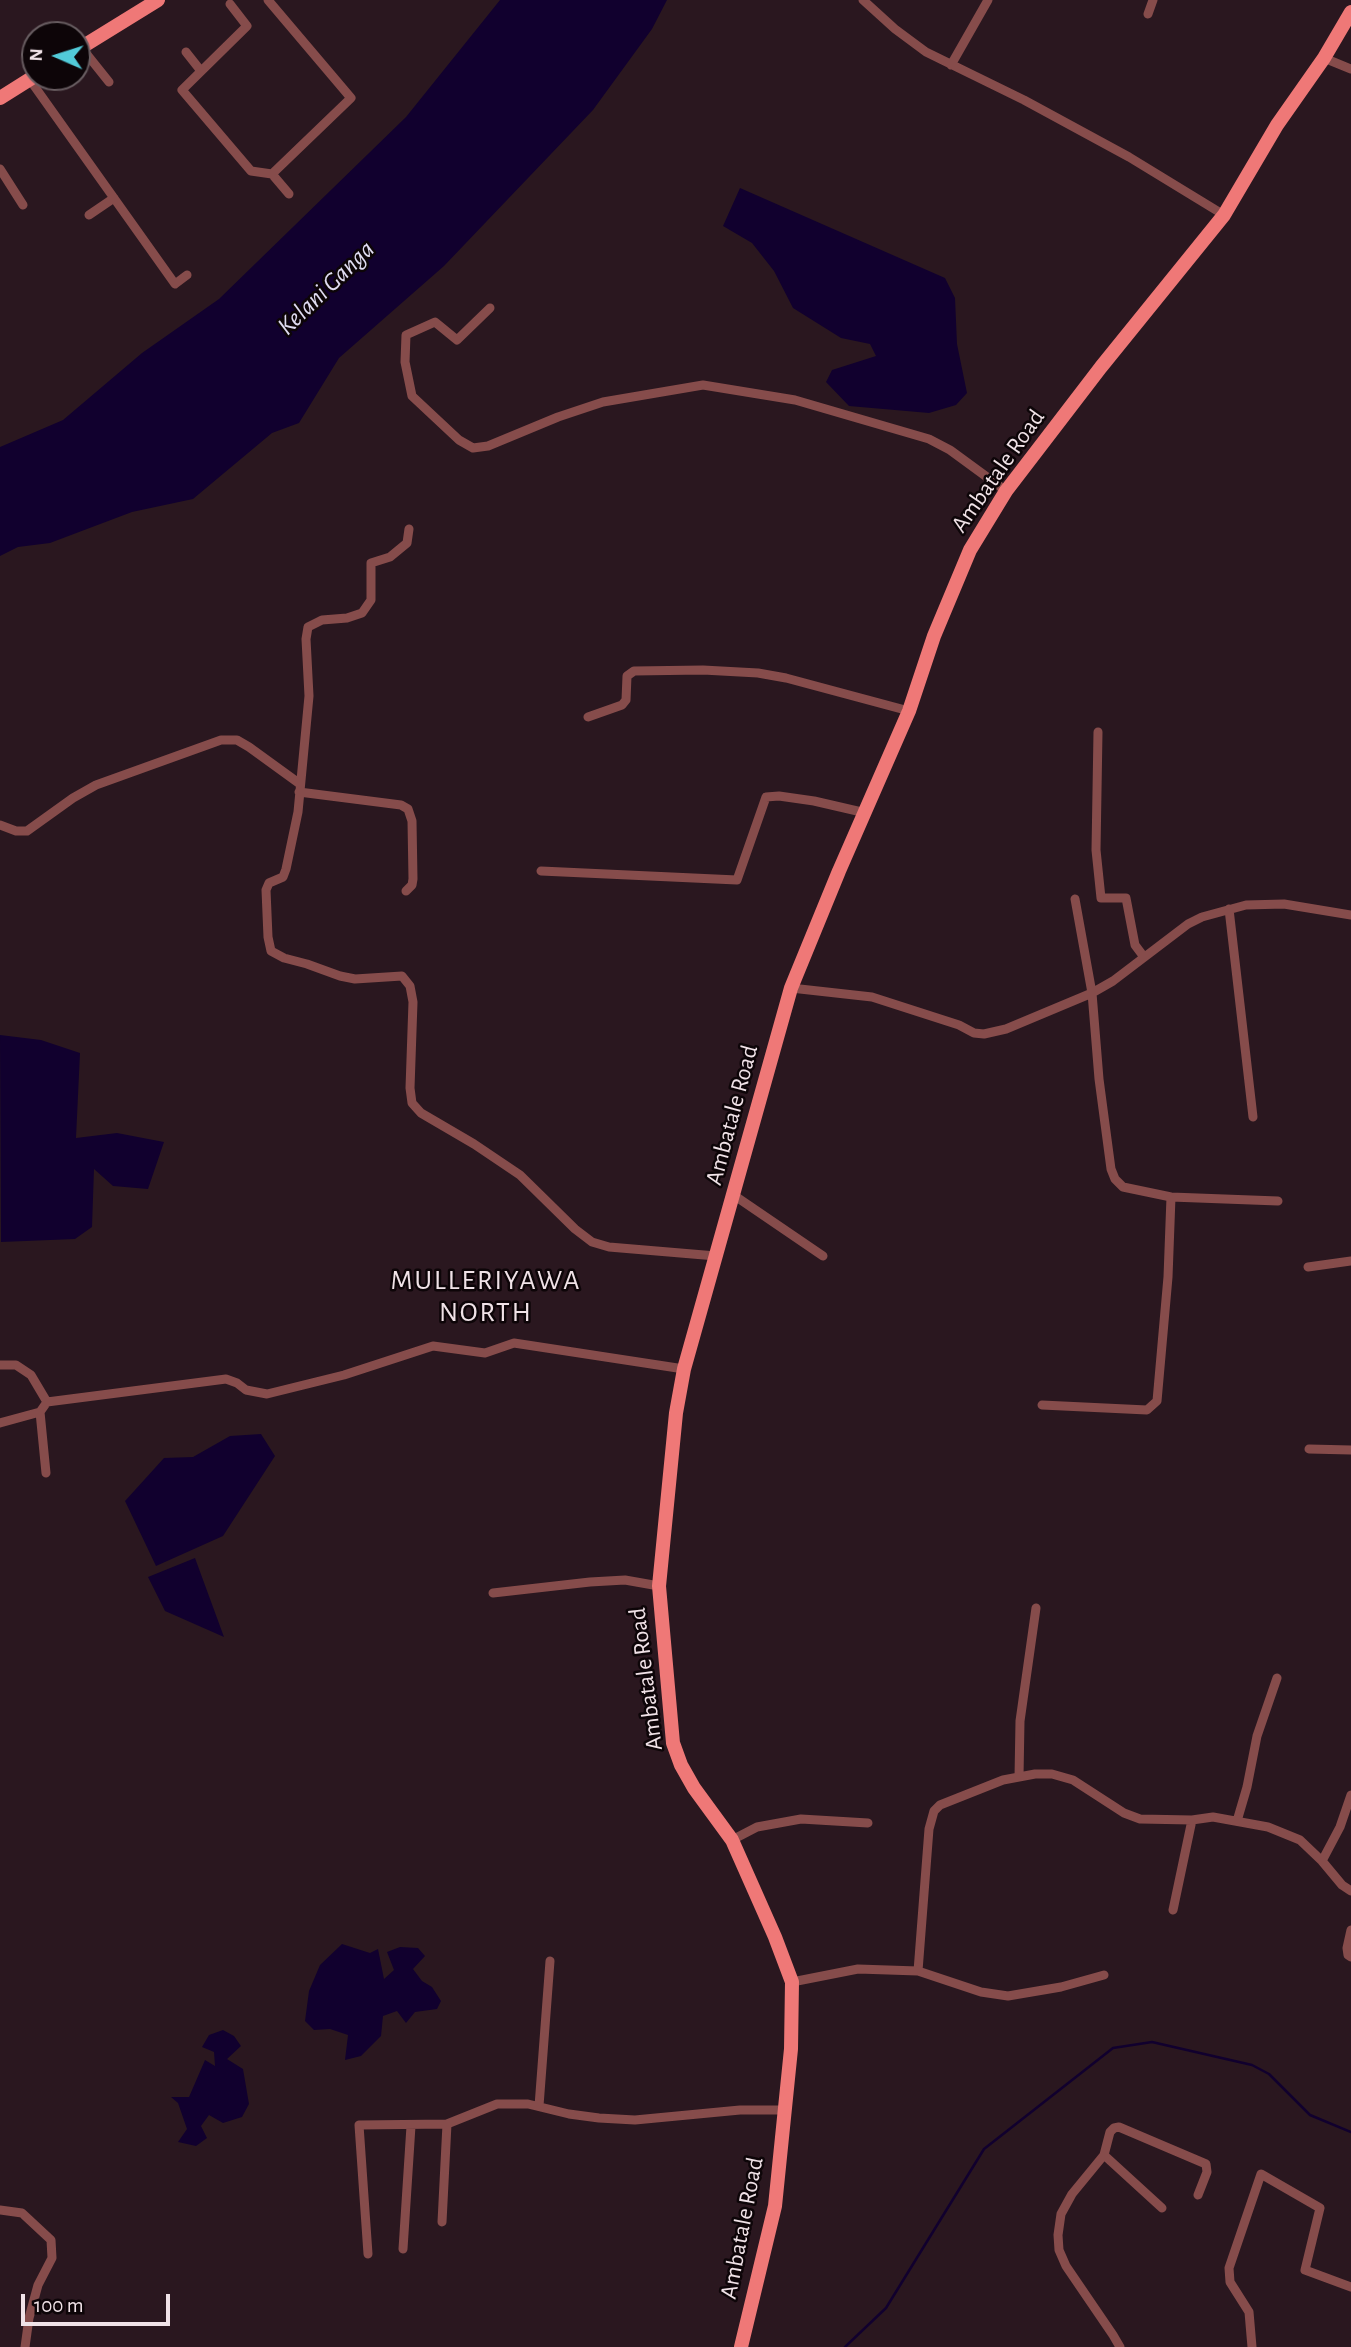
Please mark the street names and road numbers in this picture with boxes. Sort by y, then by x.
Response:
street label: Ambatale Road [945,404,1051,538]
street label: Ambatale Road [699,1042,765,1188]
street label: Ambatale Road [623,1606,669,1752]
street label: Ambatale Road [714,2155,770,2301]

